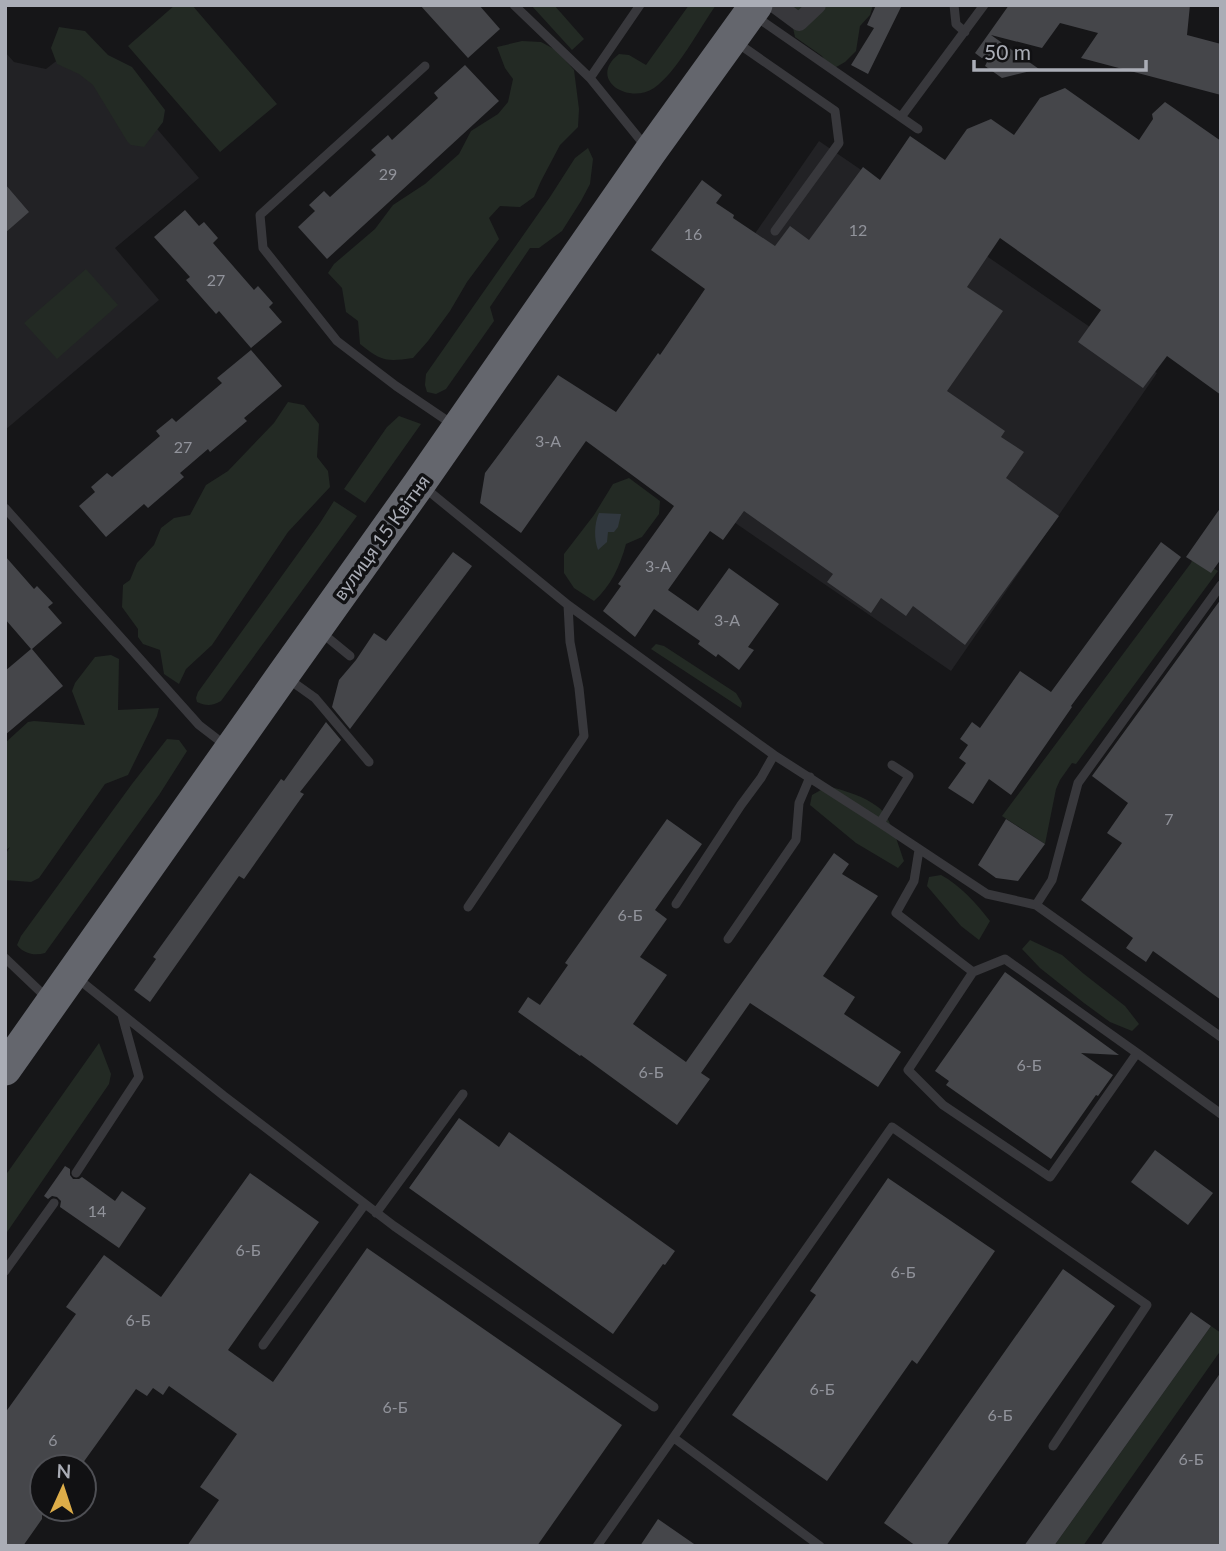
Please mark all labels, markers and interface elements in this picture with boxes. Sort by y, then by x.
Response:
scale bar [974,28,1146,72]
text: 50 m [984,39,1031,64]
house number: 29 [379,164,397,183]
house number: 12 [849,220,867,239]
house number: 16 [684,224,702,243]
house number: 27 [207,270,225,289]
house number: 3-А [535,431,561,450]
house number: 27 [174,437,192,456]
street label: вулиця 15 Квітня [328,470,434,604]
house number: 3-А [645,556,671,575]
house number: 3-А [714,610,740,629]
house number: 7 [1164,809,1174,828]
house number: 6-Б [617,905,643,924]
house number: 6-Б [1016,1055,1042,1074]
house number: 6-Б [638,1062,664,1081]
house number: 14 [88,1201,106,1220]
house number: 6-Б [235,1240,261,1259]
house number: 6-Б [890,1262,916,1281]
house number: 6-Б [125,1310,151,1329]
house number: 6-Б [809,1379,835,1398]
house number: 6-Б [382,1397,408,1416]
house number: 6-Б [987,1405,1013,1424]
house number: 6 [48,1430,58,1449]
house number: 6-Б [1178,1449,1204,1468]
north arrow [28,1453,98,1523]
text: N [56,1459,72,1482]

